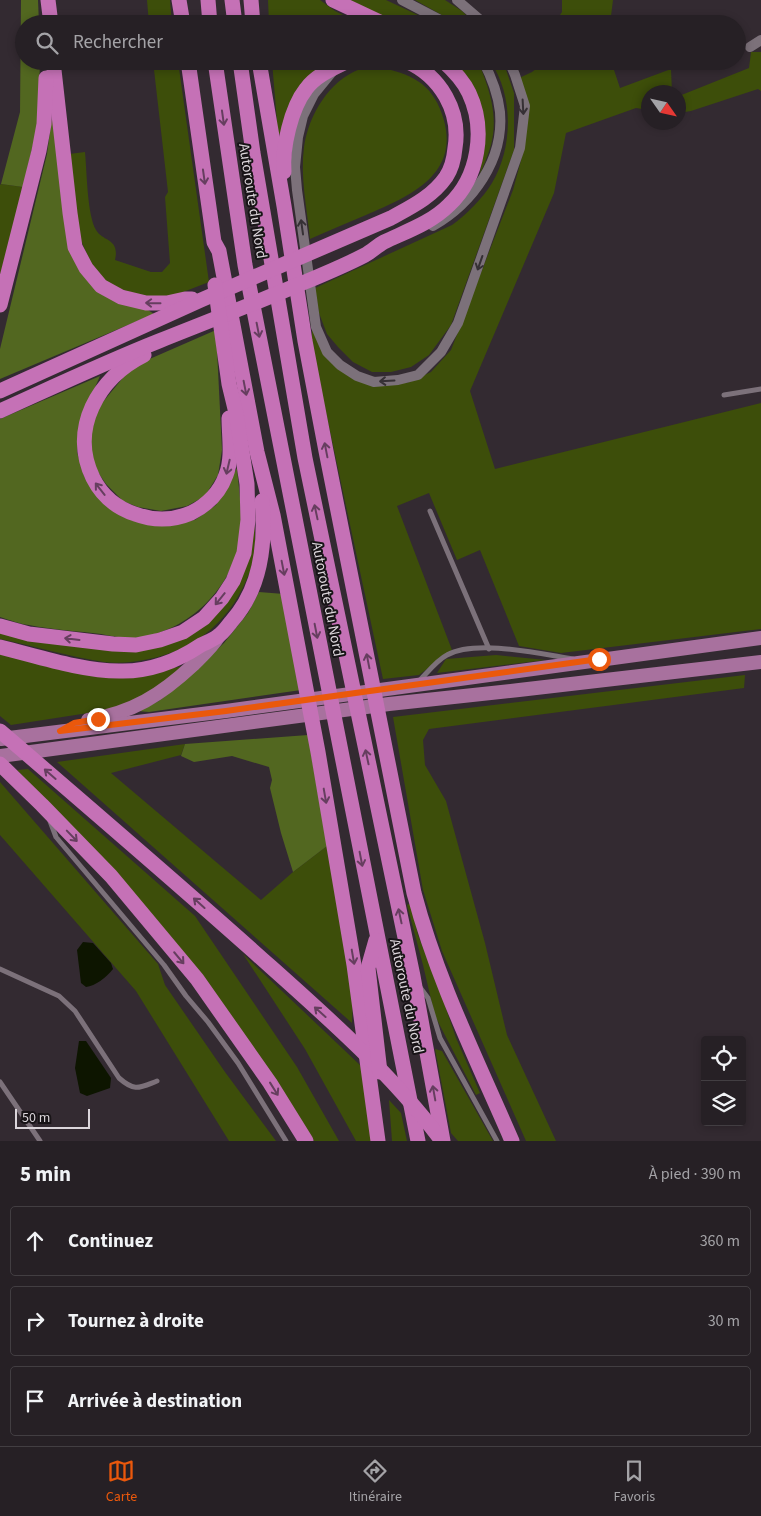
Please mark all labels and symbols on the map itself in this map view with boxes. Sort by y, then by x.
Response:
north arrow [641,85,686,130]
one-way arrow [518,99,527,115]
one-way arrow [218,110,228,126]
street label: Autoroute du Nord [233,142,272,260]
one-way arrow [200,169,210,185]
one-way arrow [296,219,306,235]
one-way arrow [475,254,484,270]
one-way arrow [145,298,162,308]
one-way arrow [253,322,263,338]
one-way arrow [379,376,395,385]
one-way arrow [241,379,250,395]
one-way arrow [320,443,330,459]
one-way arrow [223,459,232,475]
one-way arrow [95,483,106,496]
one-way arrow [311,505,320,521]
street label: Autoroute du Nord [306,540,349,658]
one-way arrow [279,559,289,575]
one-way arrow [214,593,225,606]
one-way arrow [312,622,321,638]
one-way arrow [64,634,80,644]
route start [588,648,611,671]
one-way arrow [362,654,372,670]
route end [87,708,110,731]
one-way arrow [362,750,371,766]
one-way arrow [43,768,56,779]
one-way arrow [321,788,331,804]
one-way arrow [66,829,78,842]
one-way arrow [357,850,366,866]
one-way arrow [193,898,206,909]
one-way arrow [395,909,404,925]
street label: Autoroute du Nord [384,937,429,1055]
one-way arrow [348,948,358,964]
one-way arrow [173,951,185,964]
one-way arrow [313,1006,326,1018]
one-way arrow [269,1082,279,1096]
one-way arrow [429,1085,439,1101]
scale bar [15,1106,90,1129]

